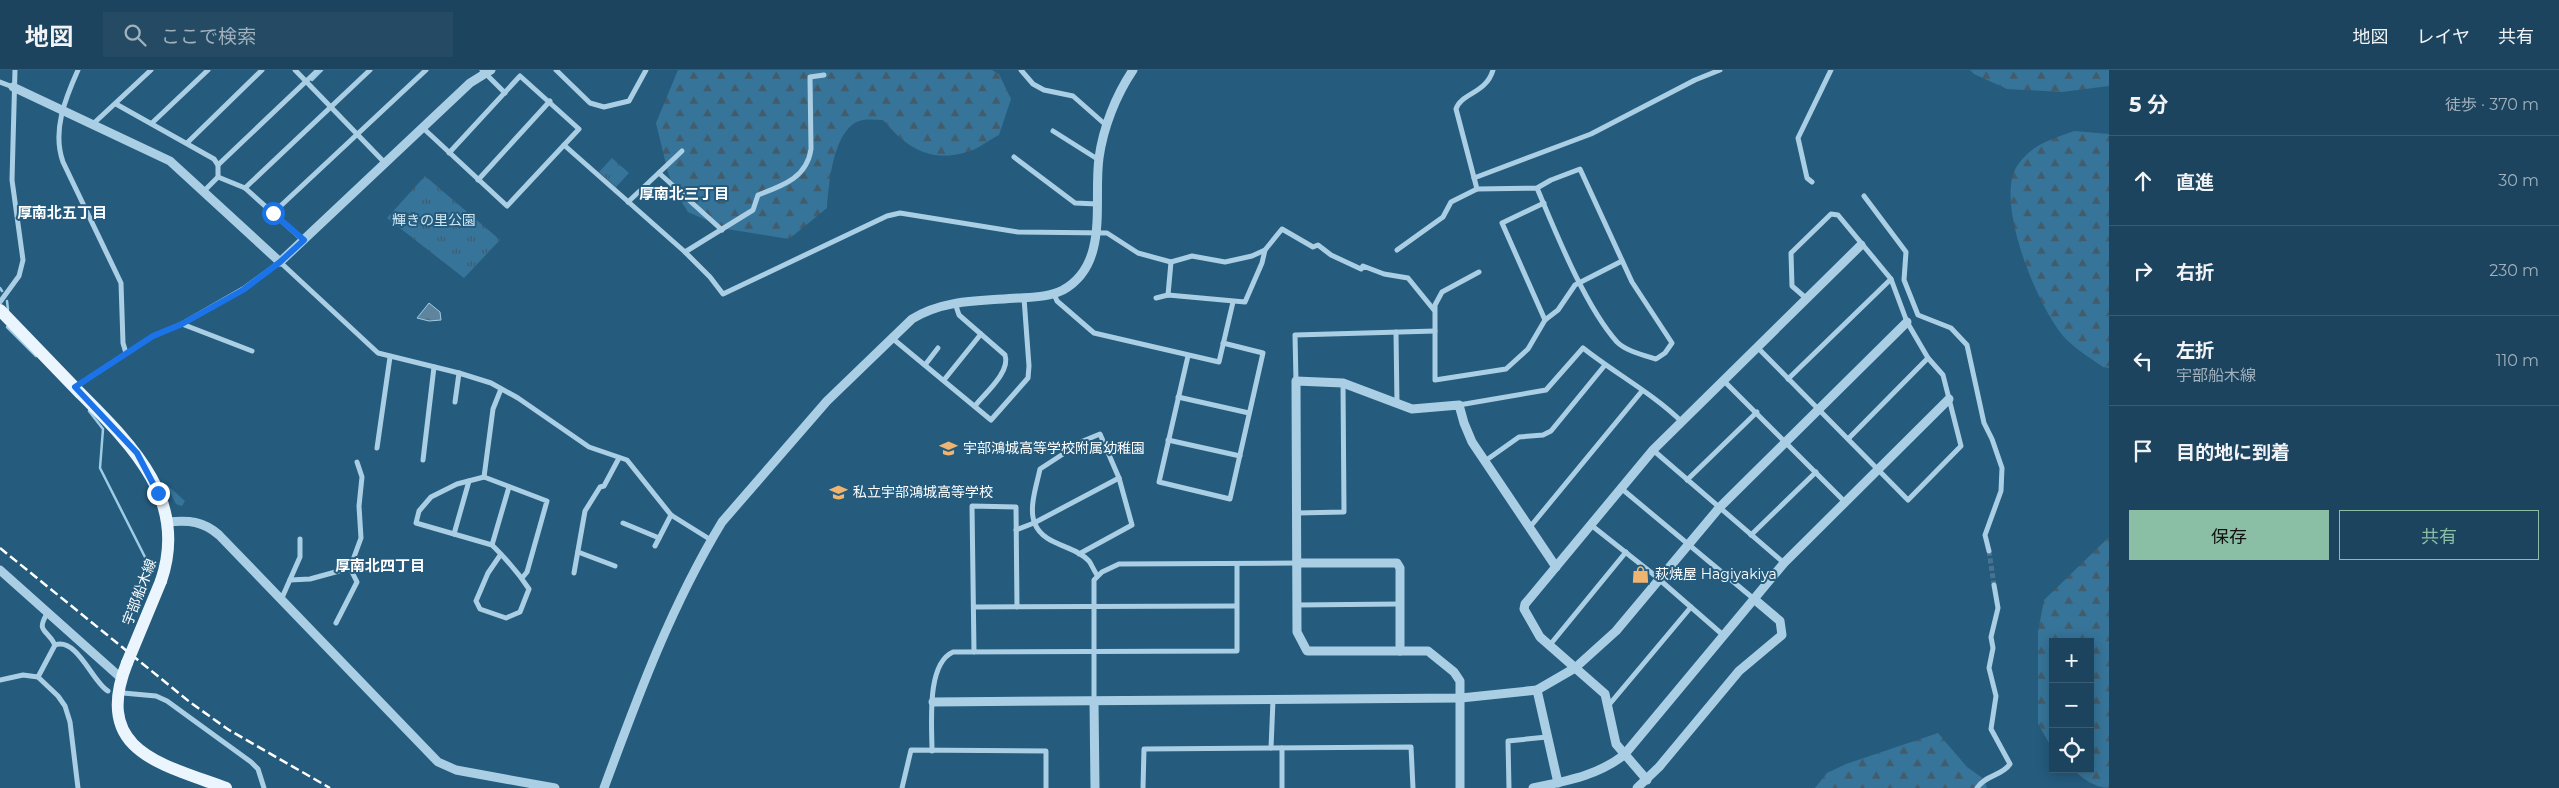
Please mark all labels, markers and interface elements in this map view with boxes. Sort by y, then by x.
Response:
search box [103,12,453,57]
icon: search [121,21,149,49]
text: 地図 [25,22,73,51]
text: ここで検索 [161,25,256,48]
text: 地図 [2353,26,2389,48]
text: レイヤ [2417,26,2470,48]
text: 共有 [2498,26,2534,48]
text: 5 分 [2129,92,2168,117]
text: 徒歩 · 370 m [2445,95,2539,114]
icon: ahead [2129,167,2157,195]
text: 直進 [2176,171,2214,194]
text: 30 m [2498,171,2539,190]
district label: 厚南北三丁目 [639,184,729,203]
route start [262,202,285,225]
district label: 厚南北五丁目 [17,203,107,222]
park label: 輝きの里公園 [392,211,476,229]
icon: right [2129,257,2157,285]
text: 右折 [2176,261,2214,284]
text: 230 m [2489,261,2539,280]
text: 左折 [2176,339,2214,362]
icon: left [2129,347,2157,375]
text: 110 m [2496,351,2539,370]
text: 宇部船木線 [2176,366,2256,385]
icon: arrive [2129,437,2157,465]
school or university icon: 宇部鴻城高等学校附属幼稚園 [939,438,959,458]
place label: 宇部鴻城高等学校附属幼稚園 [963,439,1145,457]
text: 目的地に到着 [2176,441,2290,464]
route end [147,482,170,505]
school or university icon: 私立宇部鴻城高等学校 [829,482,849,502]
place label: 私立宇部鴻城高等学校 [853,483,993,501]
button: 保存 [2129,510,2329,560]
button: 共有 [2339,510,2539,560]
street label: 宇部船木線 [118,556,160,628]
district label: 厚南北四丁目 [335,556,425,575]
shop icon: 萩焼屋 Hagiyakiya [1631,564,1651,584]
place label: 萩焼屋 Hagiyakiya [1655,565,1777,583]
map controls [2049,638,2094,773]
button: + [2049,638,2094,683]
button: − [2049,683,2094,728]
button: locate [2049,728,2094,773]

